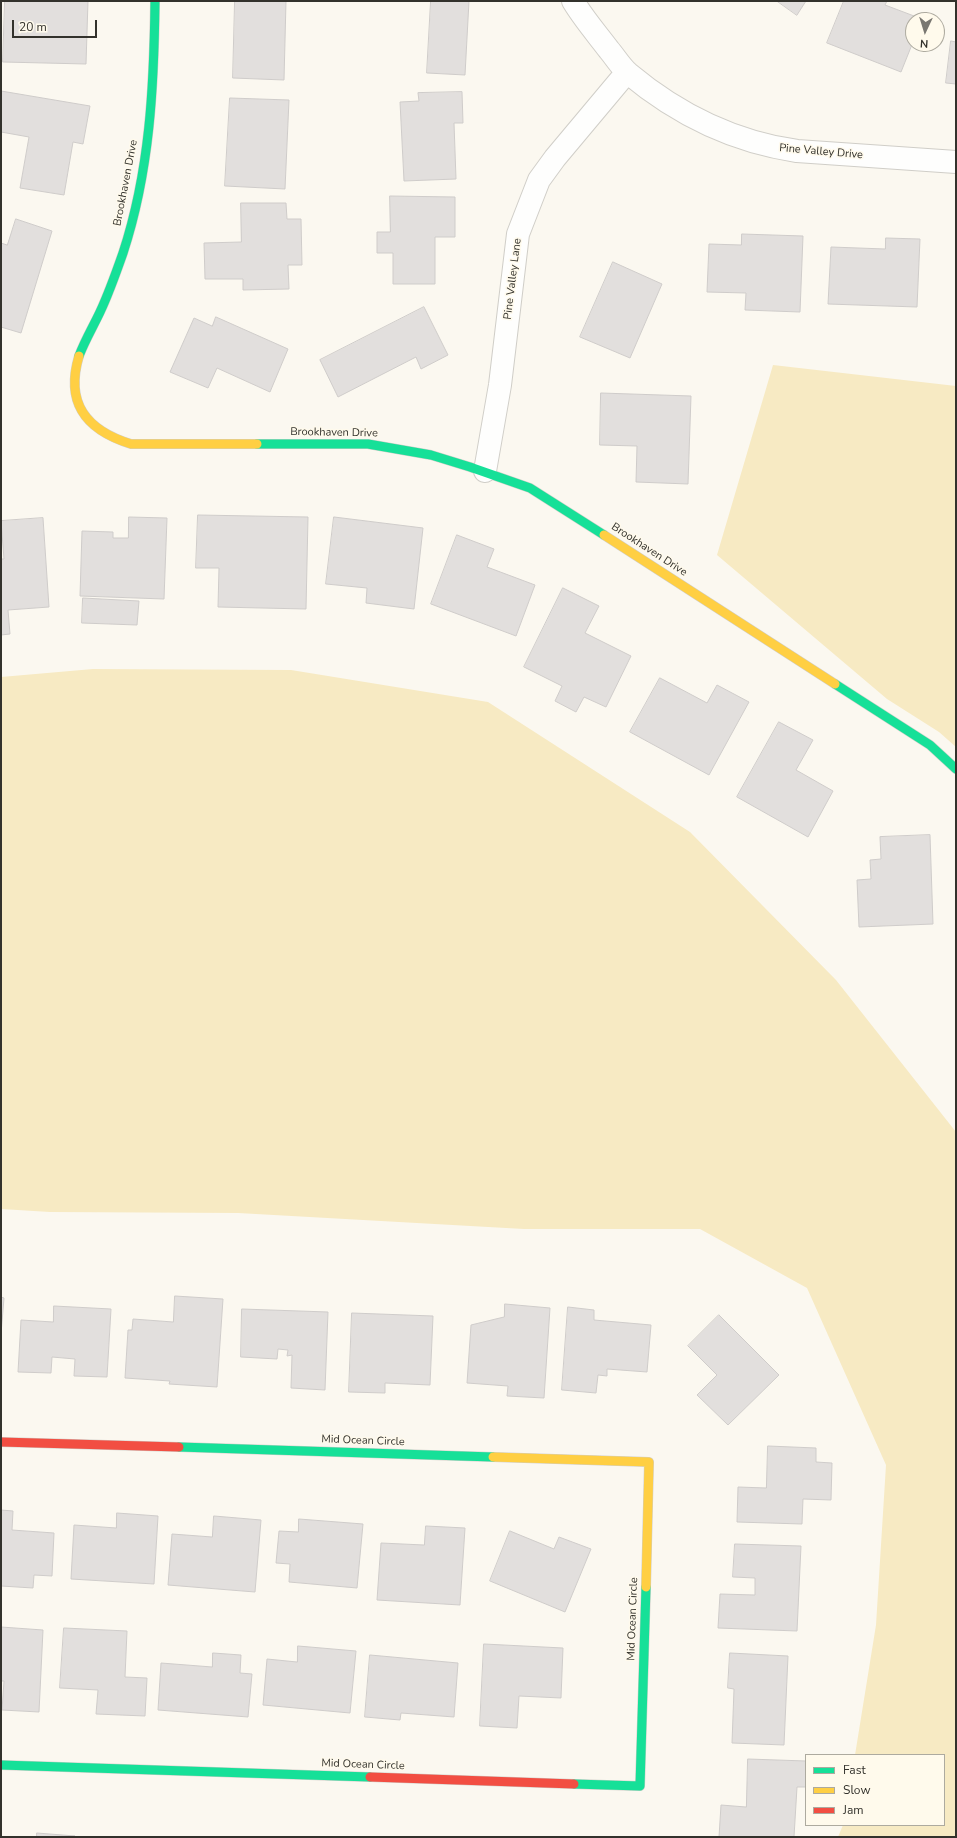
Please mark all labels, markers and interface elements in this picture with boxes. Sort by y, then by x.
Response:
scale bar [14,12,99,38]
north arrow [905,12,945,52]
text: 20 m [19,19,47,35]
text: N [920,36,929,51]
street label: Brookhaven Drive [111,139,141,227]
street label: Pine Valley Drive [779,142,863,162]
street label: Pine Valley Lane [501,238,525,320]
street label: Brookhaven Drive [290,426,378,440]
street label: Brookhaven Drive [609,521,689,579]
street label: Mid Ocean Circle [321,1433,405,1449]
street label: Mid Ocean Circle [625,1577,641,1661]
legend [805,1754,945,1826]
street label: Mid Ocean Circle [321,1757,405,1773]
text: Fast [843,1762,866,1778]
text: Slow [843,1782,871,1798]
text: Jam [843,1802,864,1818]

